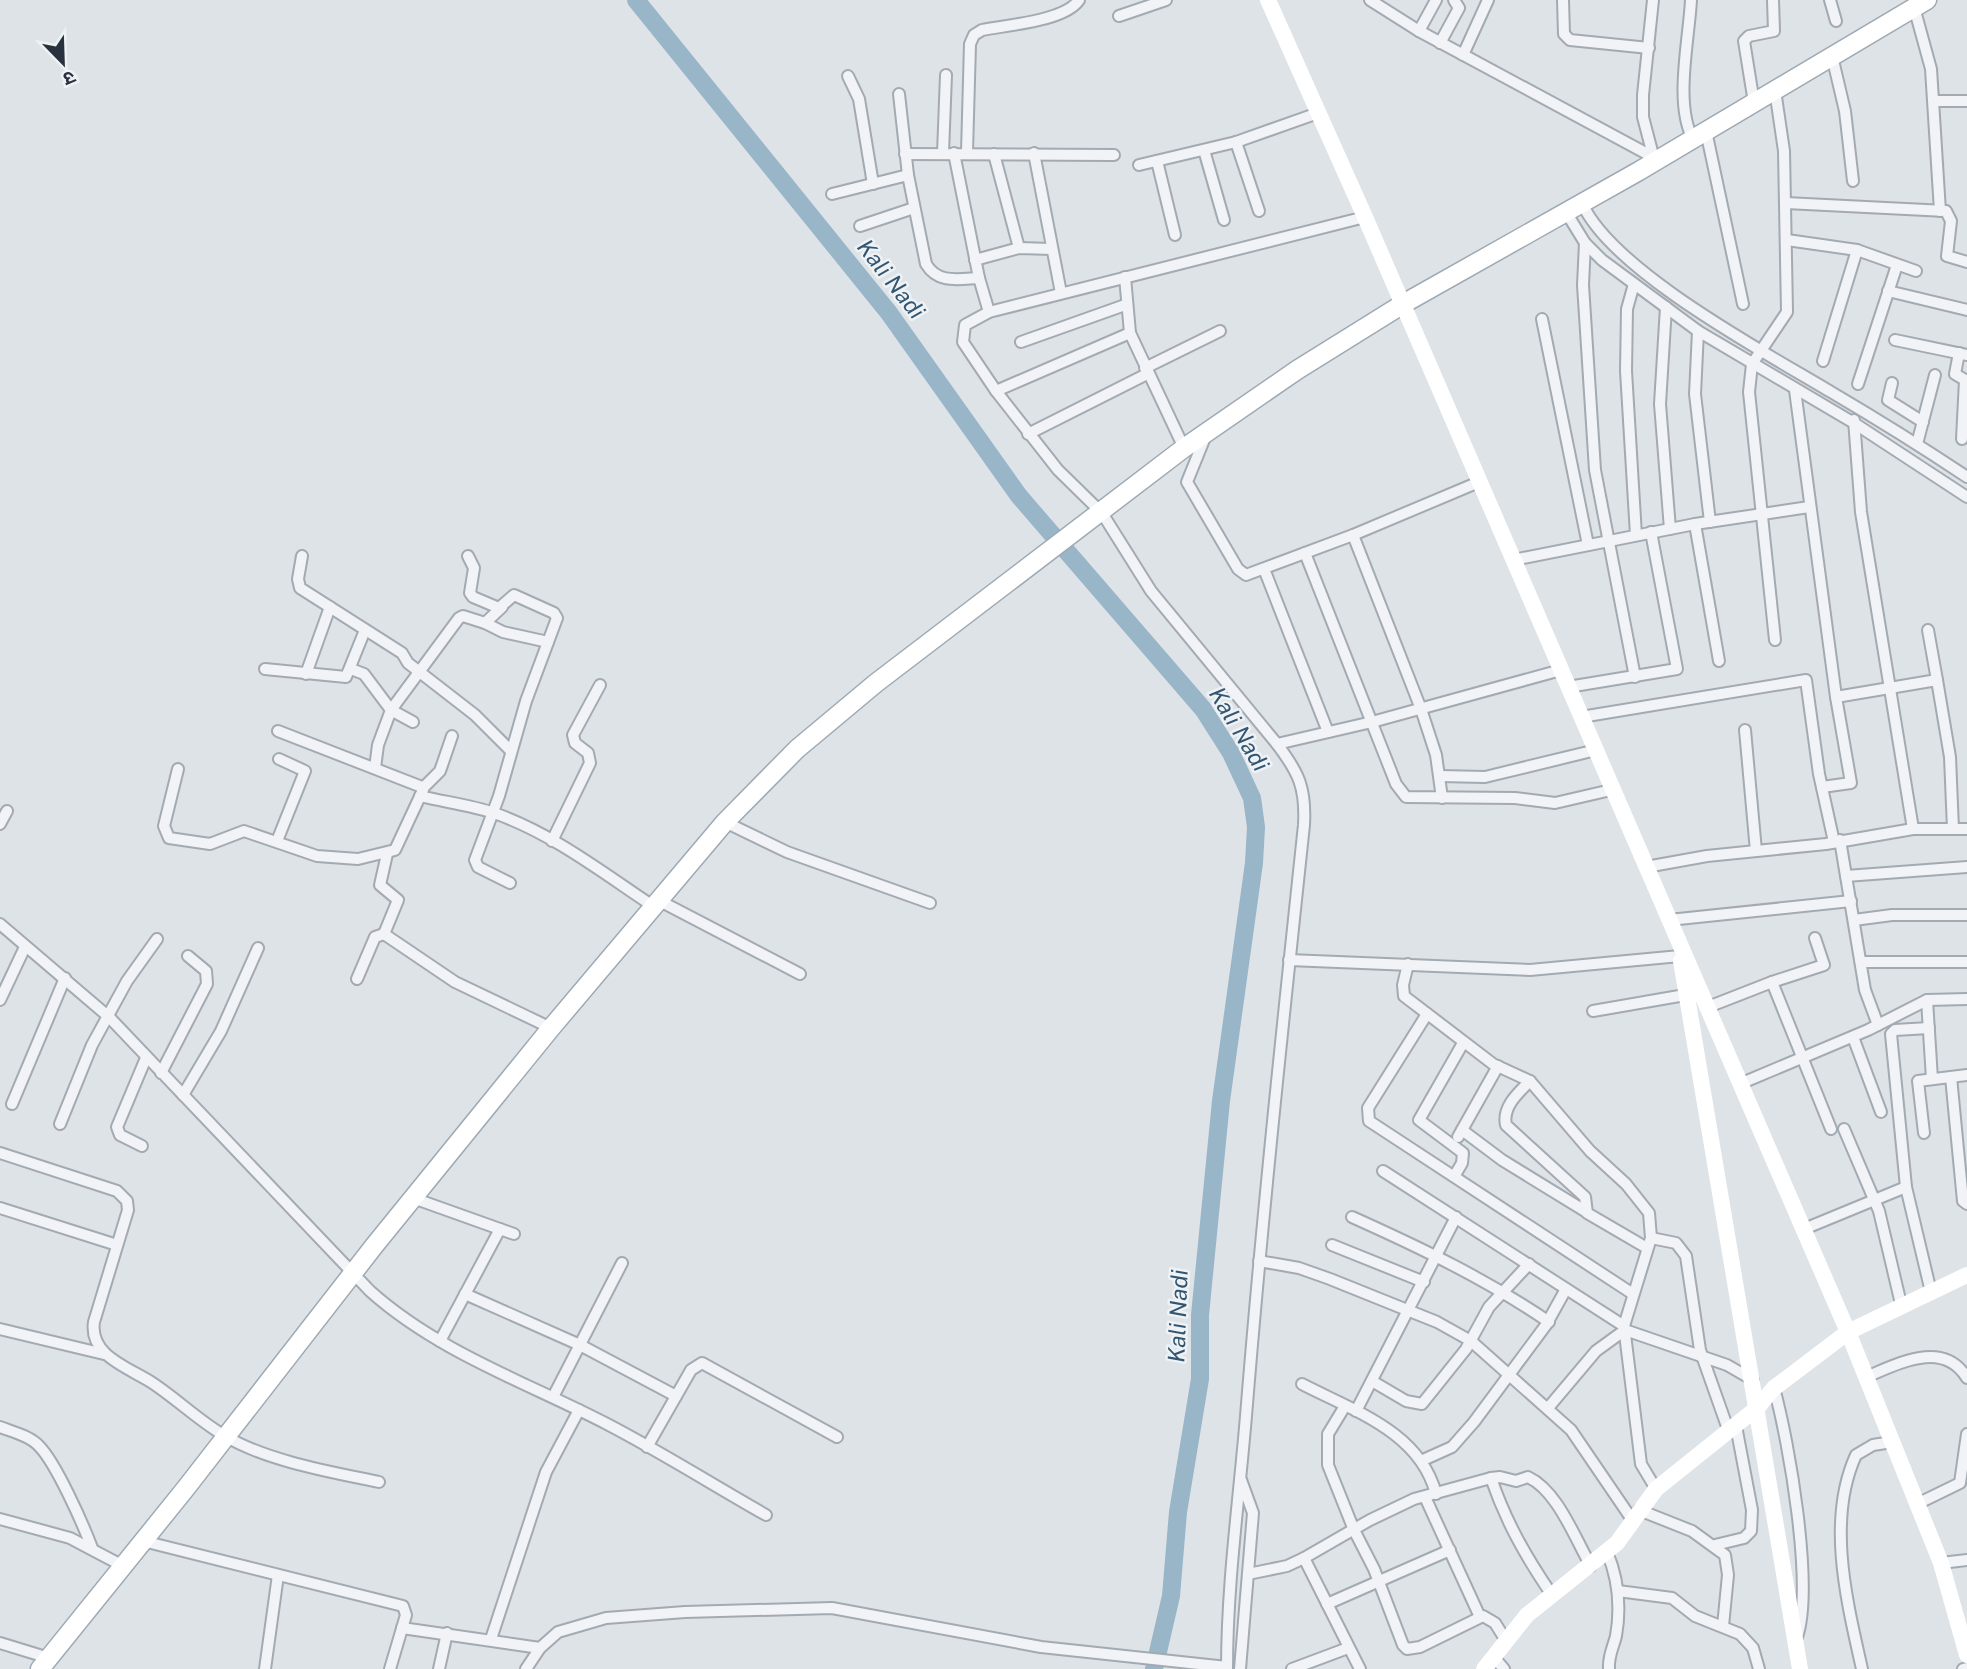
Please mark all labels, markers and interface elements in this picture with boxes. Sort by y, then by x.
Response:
north arrow [28,28,98,98]
text: उ [59,66,79,91]
water label: Kali Nadi [852,234,931,324]
water label: Kali Nadi [1204,682,1275,776]
water label: Kali Nadi [1162,1269,1193,1363]

